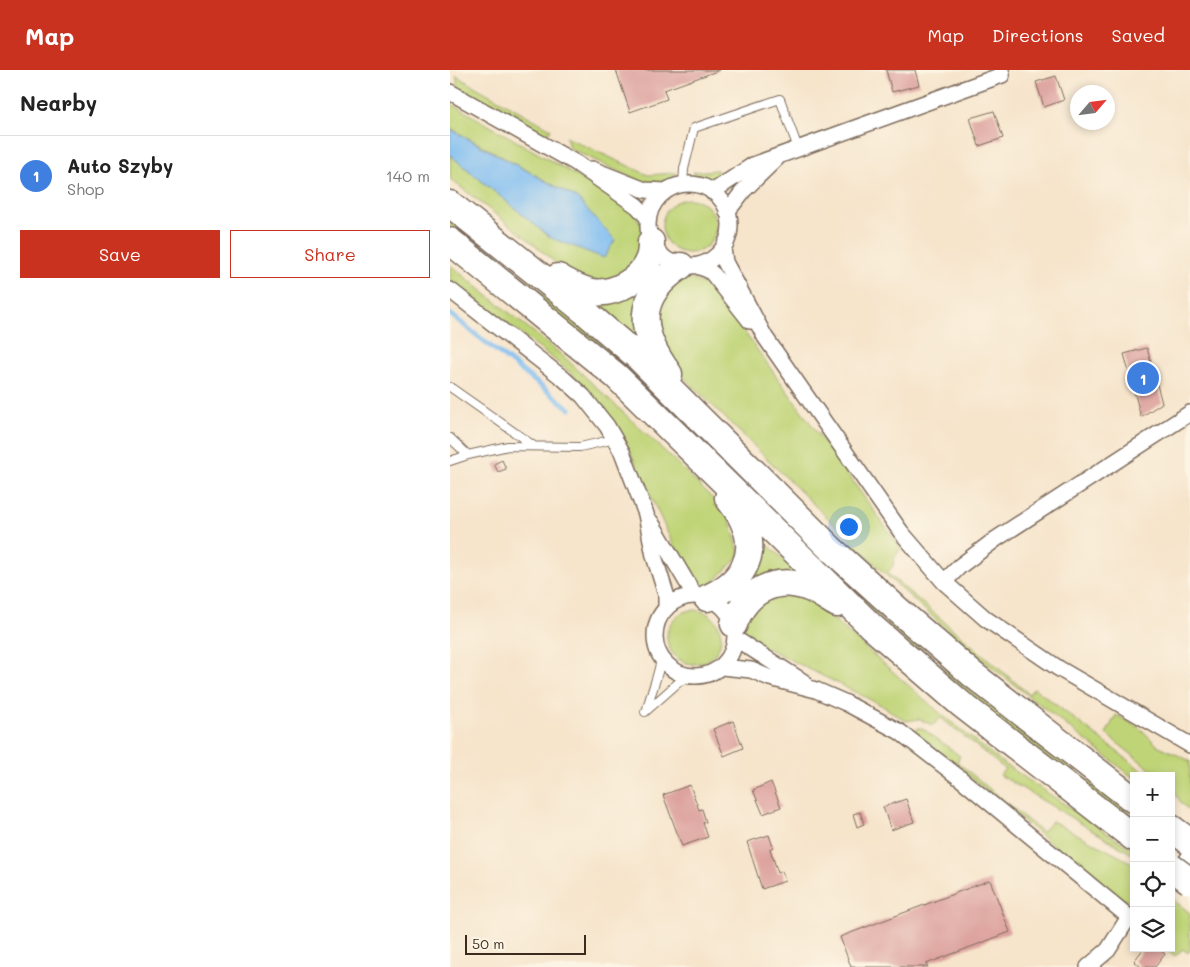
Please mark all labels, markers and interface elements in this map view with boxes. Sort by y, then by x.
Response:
text: Map [25,20,74,51]
text: Map [927,23,964,47]
text: Directions [992,23,1084,47]
text: Saved [1112,23,1165,47]
north arrow [1070,85,1115,130]
text: Nearby [20,89,97,116]
text: Auto Szyby [67,153,173,178]
text: 1 [32,165,40,186]
text: 140 m [386,165,430,186]
text: Shop [67,178,104,199]
button: Save [20,230,220,278]
button: Share [230,230,430,278]
pin: 1 [1127,359,1159,397]
your location [836,514,862,540]
map controls [1130,772,1175,952]
button: + [1130,772,1175,817]
button: − [1130,817,1175,862]
button: locate [1130,862,1175,907]
button: layers [1130,907,1175,952]
scale bar [465,932,586,955]
text: 50 m [472,934,504,953]

